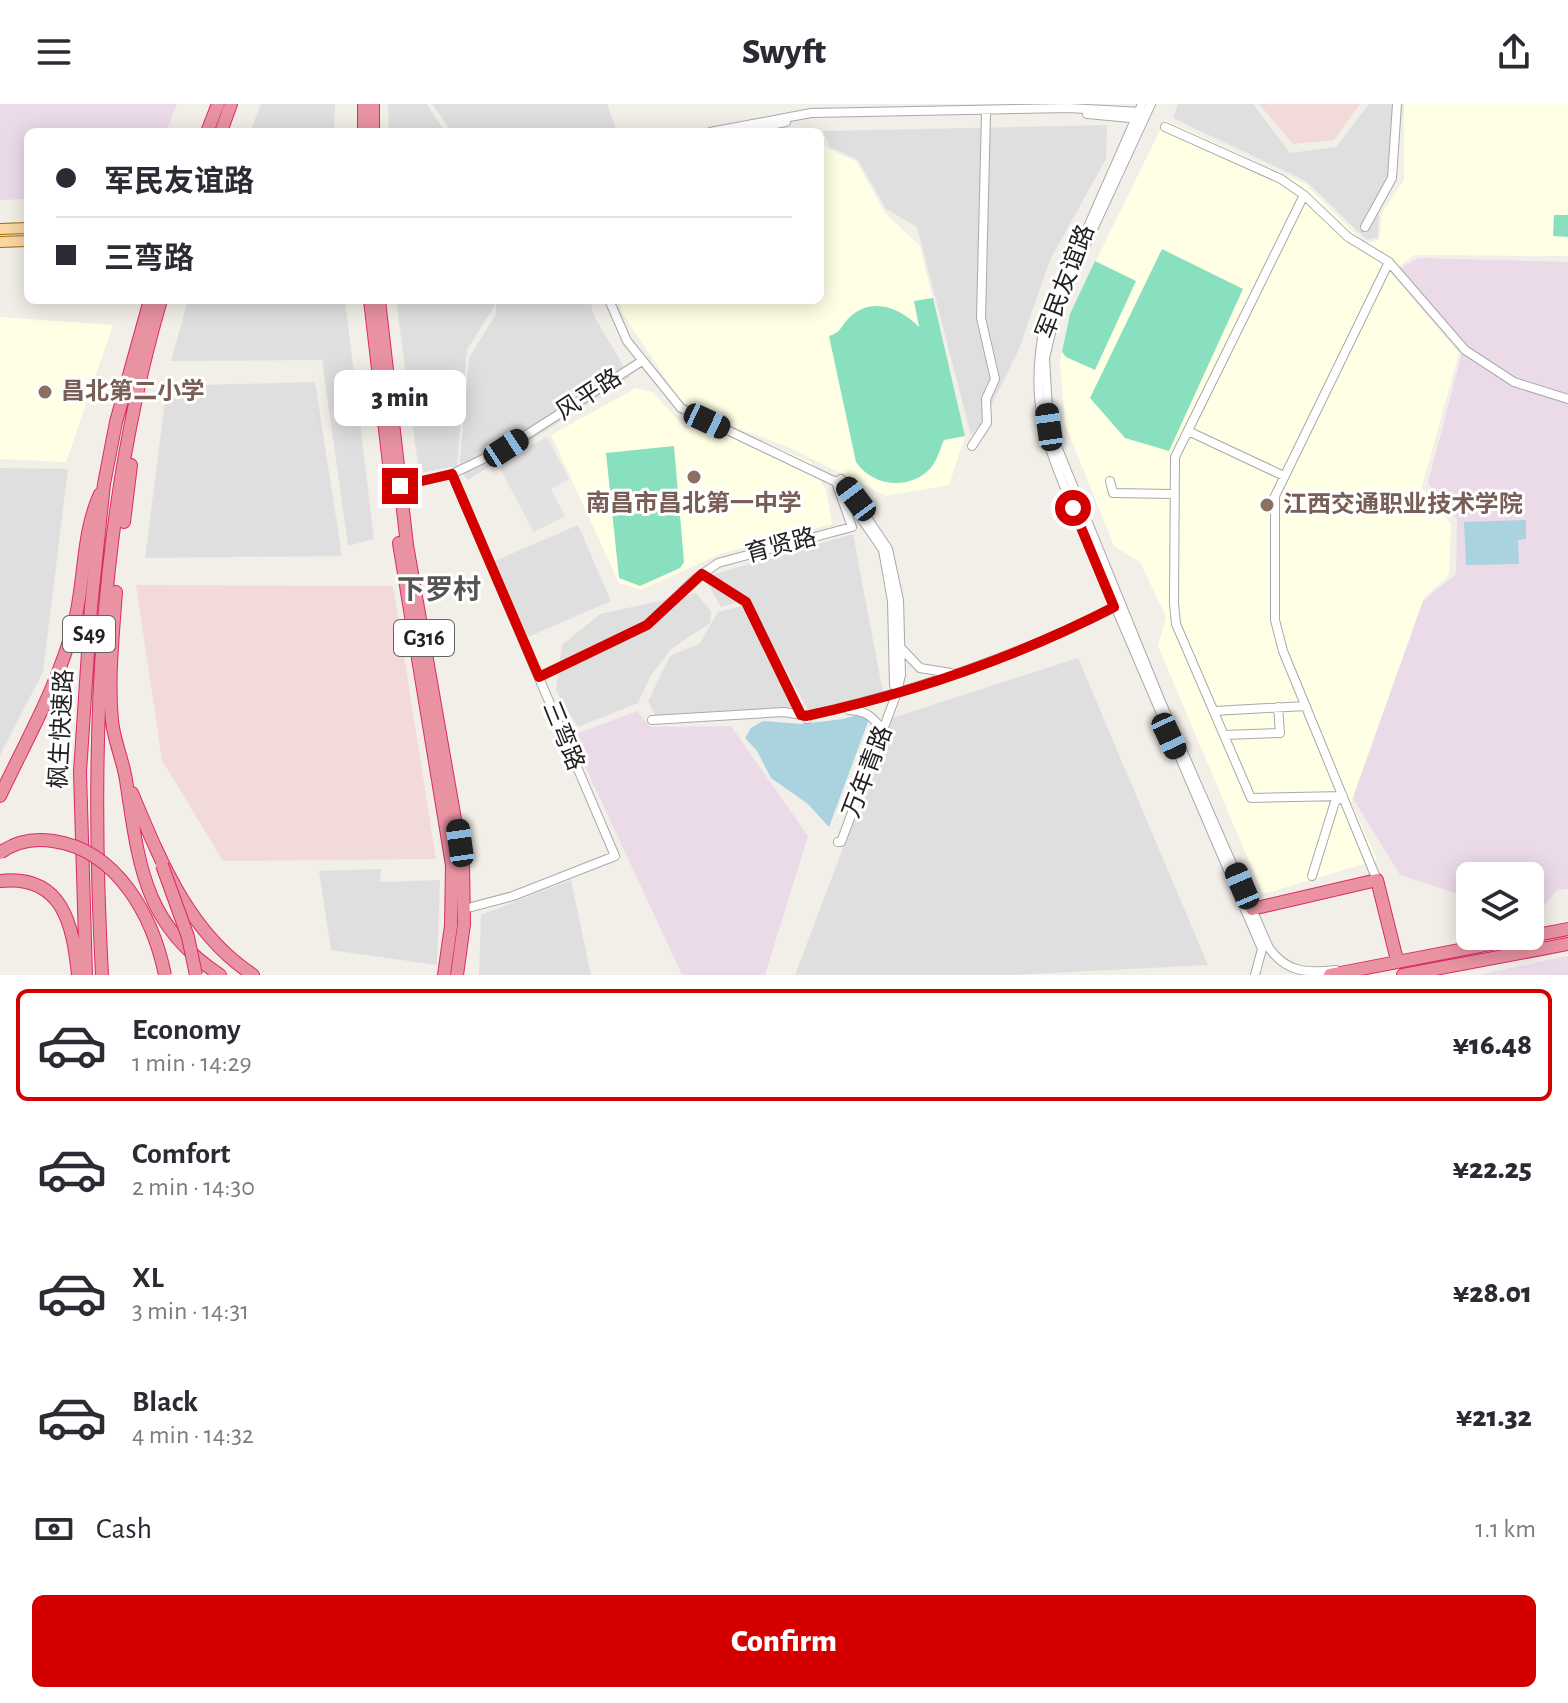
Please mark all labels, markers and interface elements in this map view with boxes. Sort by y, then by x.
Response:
icon: menu [32,30,76,74]
icon: share [1492,30,1536,74]
text: Swyft [742,34,826,70]
text: 军民友谊路 [104,167,254,197]
street label: 军民友谊路 [1031,221,1099,342]
text: 三弯路 [104,244,194,274]
street label: 风平路 [551,364,626,425]
callout: 3 min [334,370,466,426]
place label: 昌北第二小学 [61,378,205,404]
marker: 昌北第二小学 [36,383,54,401]
text: 3 min [371,385,429,411]
car [680,400,734,442]
car [1034,402,1064,452]
car [479,425,533,471]
route end [382,468,418,504]
marker: 南昌市昌北第一中学 [685,468,703,486]
car [832,473,880,525]
place label: 南昌市昌北第一中学 [586,490,802,516]
route start [1055,490,1091,526]
place label: 江西交通职业技术学院 [1283,491,1523,517]
marker: 江西交通职业技术学院 [1258,496,1276,514]
street label: 育贤路 [743,523,819,567]
district label: 下罗村 [397,575,481,605]
road number: S49 [63,616,115,652]
road number: G316 [394,620,454,656]
street label: 枫生快速路 [45,668,77,790]
street label: 三弯路 [538,697,589,774]
car [1148,709,1190,763]
street label: 万年青路 [838,722,896,821]
car [445,818,475,868]
car [1222,859,1262,913]
map controls [1456,862,1544,950]
button: layers [1456,862,1544,950]
icon: car [36,1009,108,1081]
text: Economy [132,1015,241,1045]
text: ¥16.48 [1453,1030,1532,1060]
text: 1 min · 14:29 [132,1050,252,1076]
icon: car [36,1133,108,1205]
text: Comfort [132,1139,231,1169]
text: ¥22.25 [1452,1154,1532,1184]
text: 2 min · 14:30 [132,1174,255,1200]
icon: car [36,1257,108,1329]
text: XL [132,1263,164,1293]
text: ¥28.01 [1453,1278,1532,1308]
text: 3 min · 14:31 [132,1298,249,1324]
icon: car [36,1381,108,1453]
text: Black [132,1387,198,1417]
text: ¥21.32 [1456,1402,1532,1432]
text: 4 min · 14:32 [132,1422,254,1448]
icon: cash [32,1507,76,1551]
text: Cash [96,1514,152,1544]
text: 1.1 km [1475,1516,1536,1542]
button: Confirm [32,1595,1536,1687]

